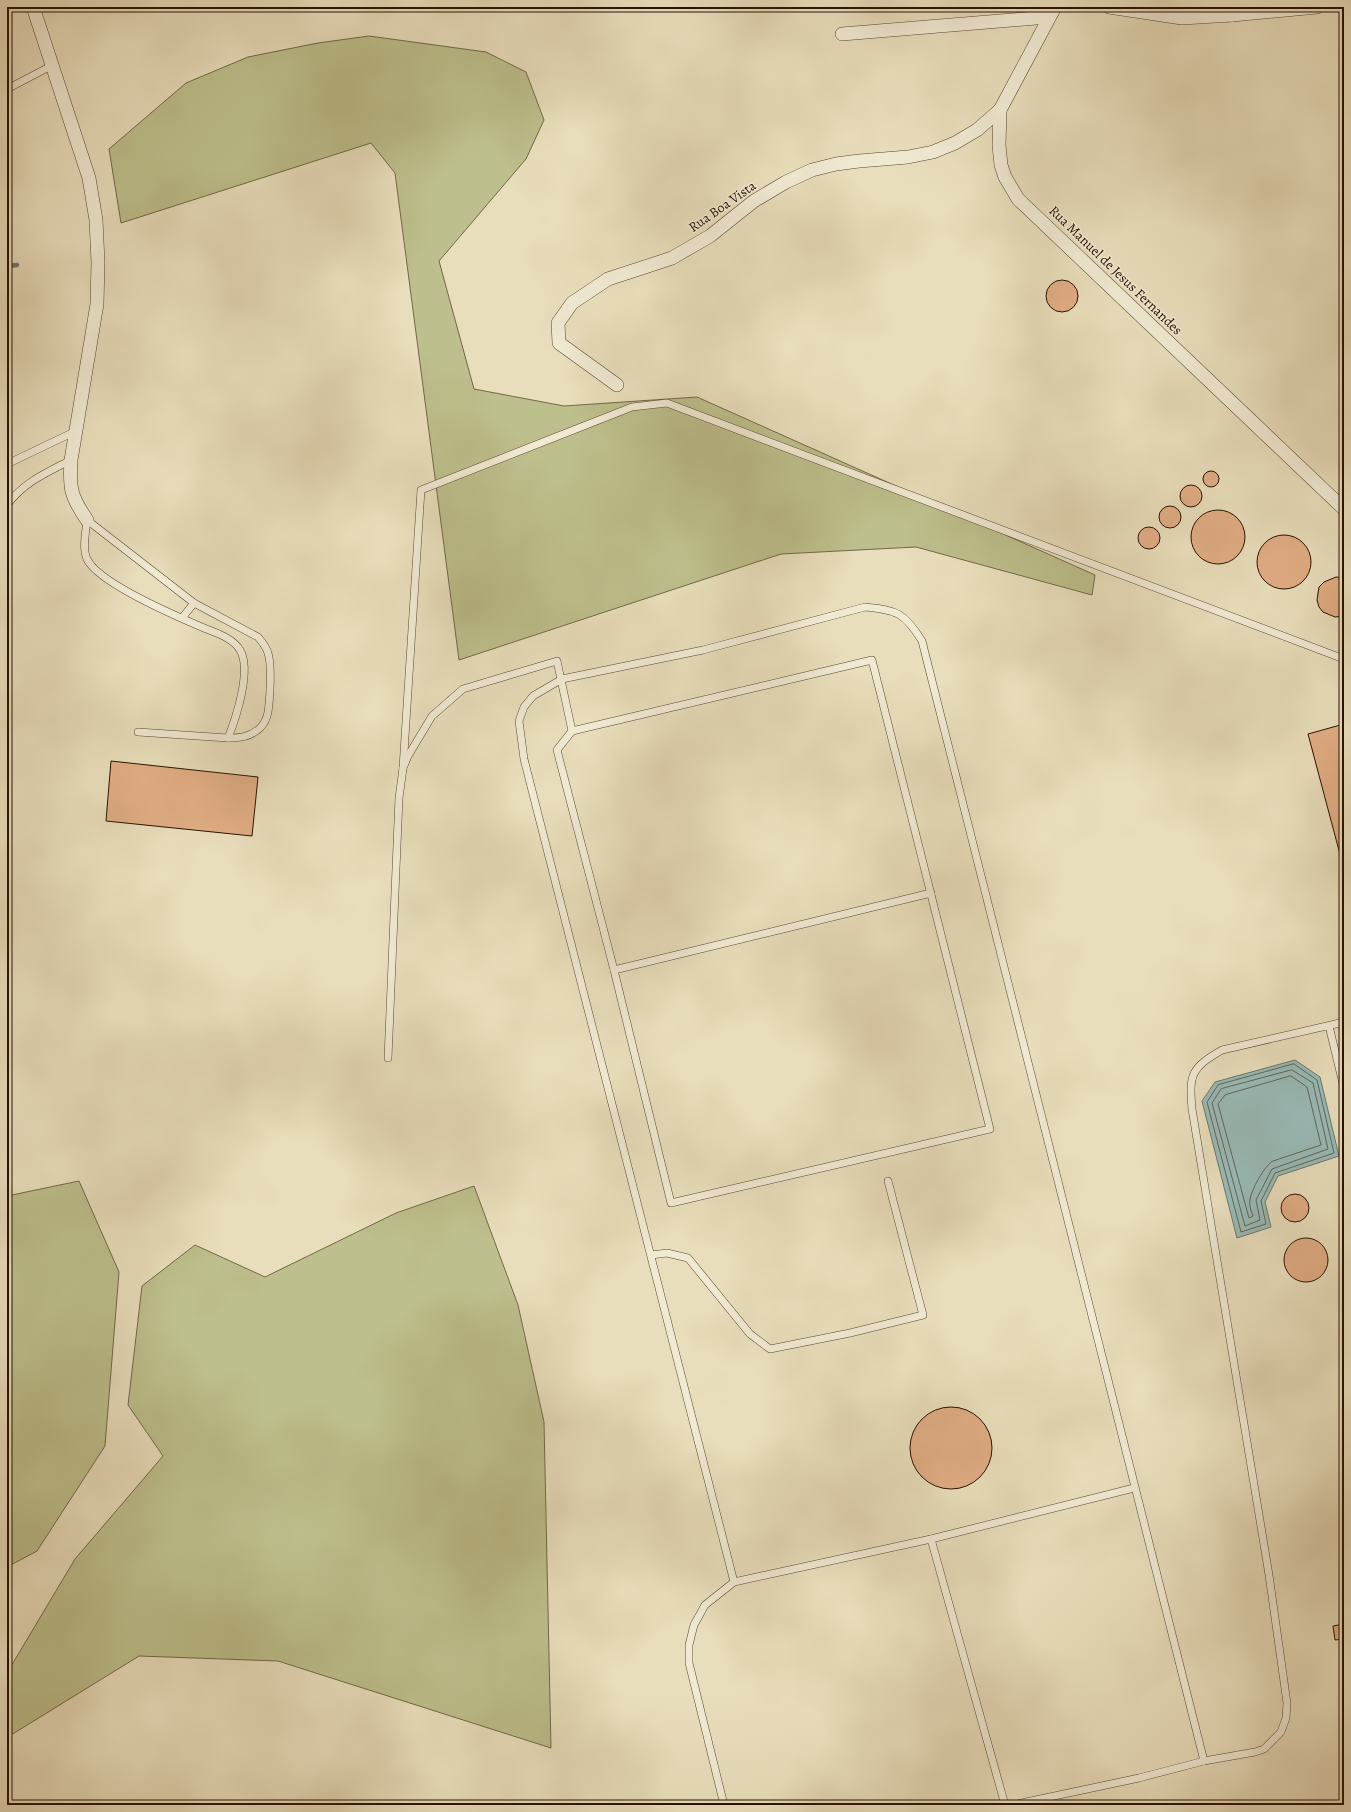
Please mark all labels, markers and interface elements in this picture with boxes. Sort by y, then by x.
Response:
street label: Rua Boa Vista [685,176,760,237]
street label: Rua Manuel de Jesus Fernandes [1045,201,1187,339]

